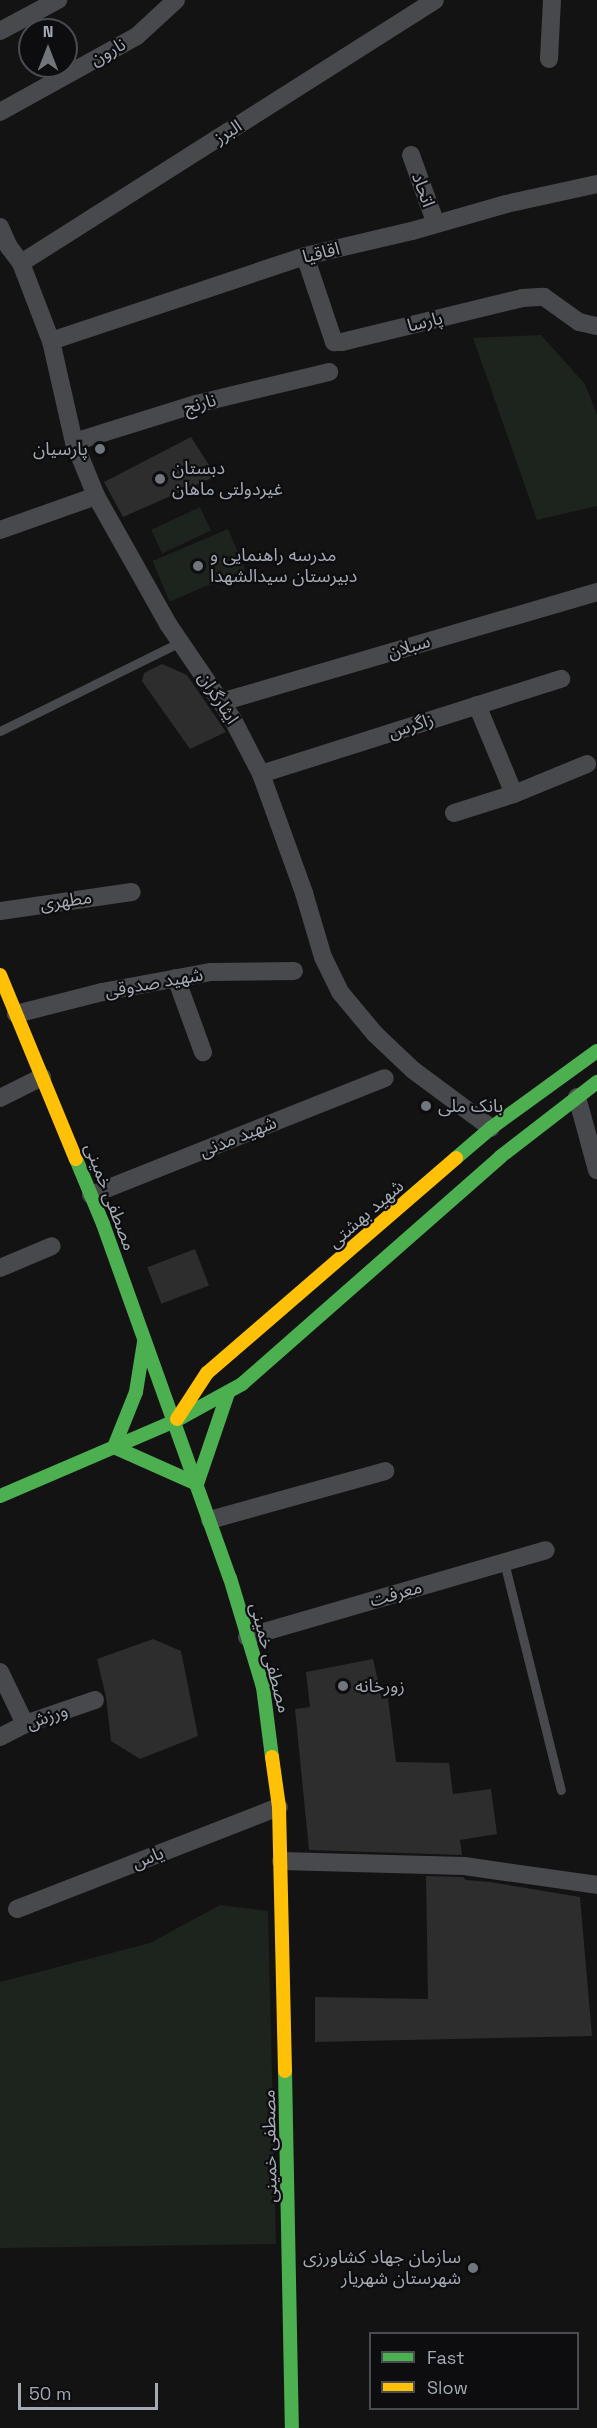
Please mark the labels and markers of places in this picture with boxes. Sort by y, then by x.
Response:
place label: پارسیان [33,438,88,460]
marker: پارسیان [93,442,107,456]
place label: دبستان غیردولتی ماهان [172,458,283,500]
marker: دبستان غیردولتی ماهان [153,472,167,486]
place label: مدرسه راهنمایی و دبیرستان سیدالشهدا [210,545,357,588]
marker: مدرسه راهنمایی و دبیرستان سیدالشهدا [191,559,205,573]
place label: بانک ملی [438,1095,503,1117]
marker: بانک ملی [419,1099,433,1113]
place label: زورخانه [355,1675,405,1697]
marker: زورخانه [336,1679,350,1693]
place label: سازمان جهاد کشاورزی شهرستان شهریار [303,2247,461,2290]
marker: سازمان جهاد کشاورزی شهرستان شهریار [466,2261,480,2275]

